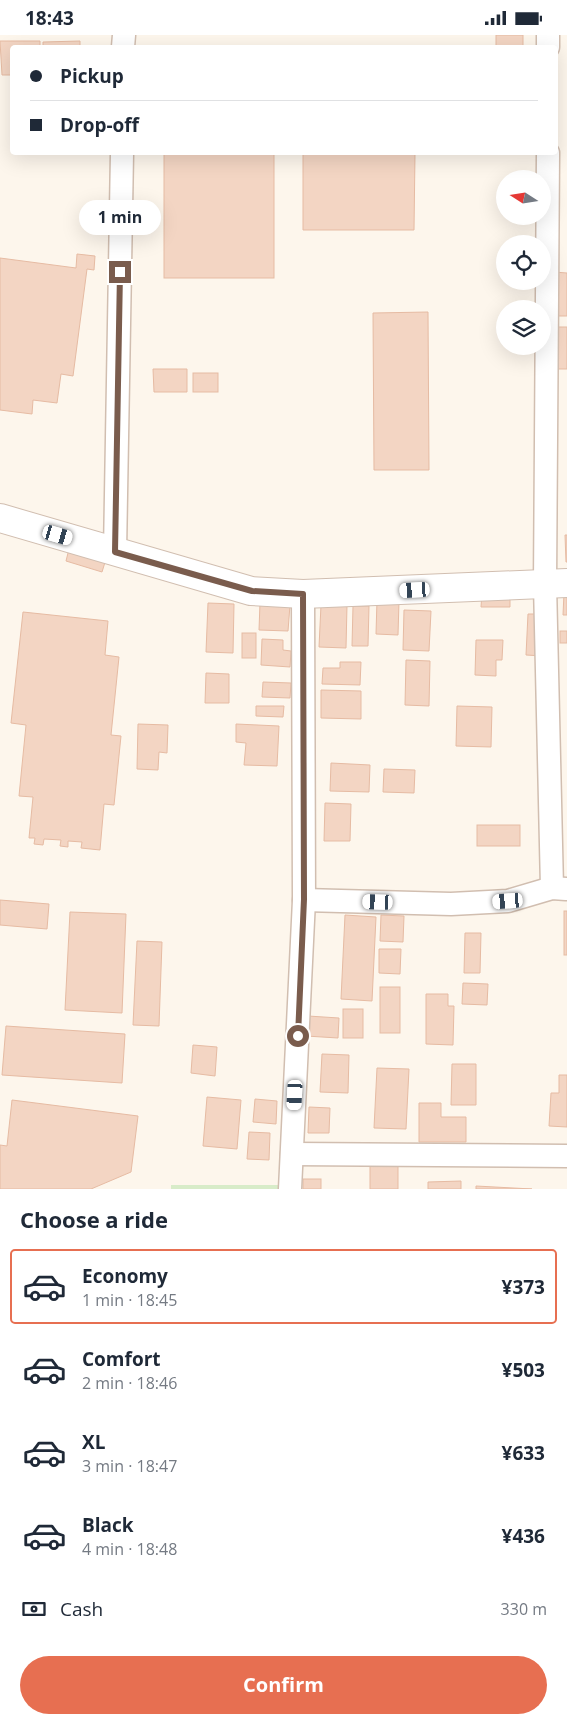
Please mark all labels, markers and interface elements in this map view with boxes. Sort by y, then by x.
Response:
text: 18:43 [25,5,74,31]
text: Pickup [60,63,124,89]
text: Drop-off [60,112,139,138]
north arrow [496,170,551,225]
map controls [496,170,551,355]
callout: 1 min [79,199,161,235]
text: 1 min [98,206,142,228]
button: locate [496,235,551,290]
route end [109,261,131,283]
button: layers [496,300,551,355]
car [41,524,74,546]
car [399,582,430,598]
car [492,892,523,910]
car [362,894,393,910]
route start [287,1025,309,1047]
car [286,1080,303,1110]
text: Choose a ride [20,1204,168,1234]
text: Economy [82,1263,168,1289]
icon: car [22,1264,67,1309]
text: ¥373 [502,1274,545,1300]
text: 1 min · 18:45 [82,1289,177,1311]
text: Comfort [82,1346,161,1372]
icon: car [22,1347,67,1392]
text: ¥503 [502,1357,545,1383]
text: 2 min · 18:46 [82,1372,177,1394]
text: XL [82,1429,105,1455]
icon: car [22,1430,67,1475]
text: ¥633 [502,1440,545,1466]
text: 3 min · 18:47 [82,1455,177,1477]
text: Black [82,1512,134,1538]
icon: car [22,1513,67,1558]
text: ¥436 [502,1523,545,1549]
text: 4 min · 18:48 [82,1538,177,1560]
icon: cash [20,1595,48,1623]
text: Cash [60,1596,103,1622]
text: 330 m [501,1598,547,1620]
button: Confirm [20,1656,547,1714]

